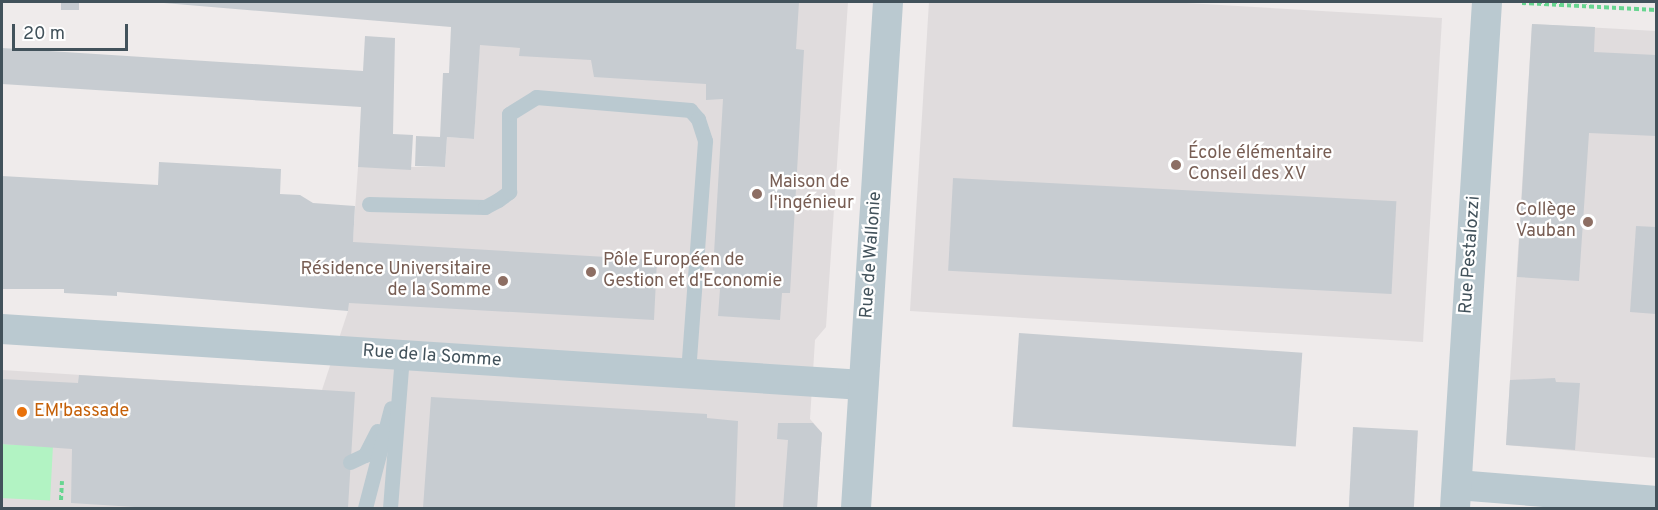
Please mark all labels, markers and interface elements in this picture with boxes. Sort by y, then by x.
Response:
scale bar [15,12,130,50]
text: 20 m [23,23,65,46]
place label: École élémentaire Conseil des XV [1188,144,1332,186]
marker: École élémentaire Conseil des XV [1169,158,1183,172]
place label: Maison de l'ingénieur [769,173,854,216]
marker: Maison de l'ingénieur [750,187,764,201]
street label: Rue de Wallonie [857,191,887,319]
street label: Rue Pestalozzi [1456,195,1486,315]
place label: Collège Vauban [1515,201,1576,244]
marker: Collège Vauban [1581,215,1595,229]
place label: Pôle Européen de Gestion et d'Economie [603,251,782,294]
place label: Résidence Universitaire de la Somme [301,260,491,302]
marker: Pôle Européen de Gestion et d'Economie [584,265,598,279]
marker: Résidence Universitaire de la Somme [496,274,510,288]
street label: Rue de la Somme [362,341,502,373]
place label: EM'bassade [34,401,129,423]
marker: EM'bassade [15,405,29,419]

